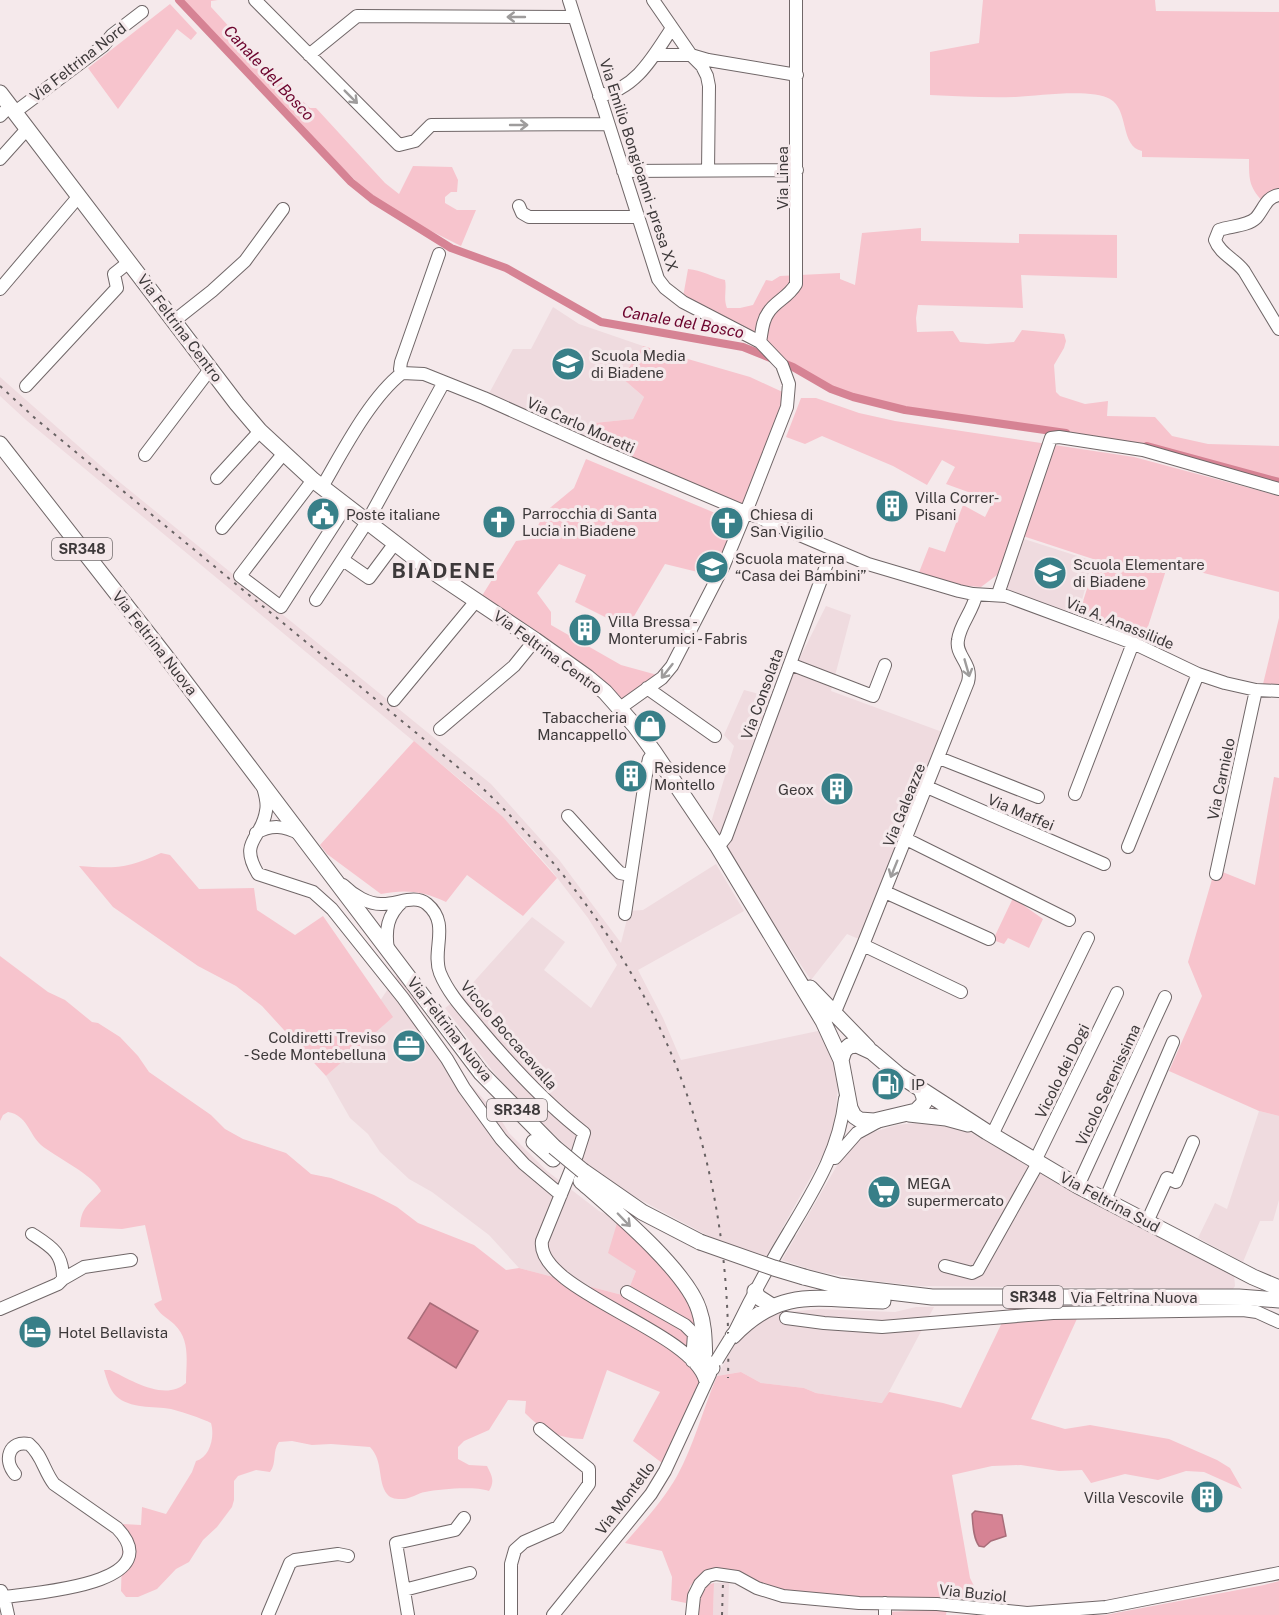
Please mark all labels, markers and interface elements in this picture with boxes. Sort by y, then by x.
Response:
one-way arrow [506,11,526,23]
street label: Via Feltrina Nord [27,19,129,105]
water label: Canale del Bosco [220,21,318,125]
street label: Via Emilio Bongioanni - presa XX [596,56,682,274]
one-way arrow [343,89,358,104]
one-way arrow [508,119,528,130]
street label: Via Linea [774,146,791,210]
street label: Via Feltrina Centro [134,271,226,385]
water label: Canale del Bosco [621,302,746,342]
school or university icon: Scuola Media di Biadene [550,346,586,382]
place label: Scuola Media di Biadene [591,347,686,381]
street label: Via Carlo Moretti [524,394,638,456]
building icon: Villa Correr- Pisani [874,488,910,524]
place label: Villa Correr- Pisani [915,489,999,523]
public building icon: Poste italiane [305,496,341,532]
church icon: Parrocchia di Santa Lucia in Biadene [481,504,517,540]
place label: Parrocchia di Santa Lucia in Biadene [522,505,657,539]
church icon: Chiesa di San Vigilio [709,505,745,541]
place label: Poste italiane [346,506,440,523]
place label: Chiesa di San Vigilio [750,506,824,540]
road number: SR348 [52,538,112,560]
school or university icon: Scuola materna “Casa dei Bambini” [694,549,730,585]
place label: Scuola materna “Casa dei Bambini” [735,550,867,584]
school or university icon: Scuola Elementare di Biadene [1032,555,1068,591]
place label: Scuola Elementare di Biadene [1073,556,1205,590]
district label: BIADENE [391,558,497,583]
street label: Via Feltrina Nuova [109,588,201,698]
street label: Via A. Anassilide [1063,593,1177,653]
street label: Via Feltrina Centro [490,607,606,697]
building icon: Villa Bressa - Monterumici - Fabris [567,612,603,648]
place label: Villa Bressa - Monterumici - Fabris [608,613,747,647]
street label: Via Consolata [738,646,786,742]
one-way arrow [961,658,973,677]
one-way arrow [660,663,673,679]
shop icon: Tabaccheria Mancappello [632,708,668,744]
place label: Tabaccheria Mancappello [537,709,627,743]
street label: Via Carnielo [1204,736,1238,822]
building icon: Residence Montello [613,758,649,794]
place label: Residence Montello [654,759,726,793]
street label: Via Galeazze [879,761,929,849]
building icon: Geox [819,771,855,807]
place label: Geox [778,781,814,798]
street label: Via Maffei [985,790,1057,834]
one-way arrow [888,859,899,878]
street label: Via Feltrina Nuova [404,974,496,1084]
street label: Vicolo Boccacavalla [457,977,561,1093]
street label: Vicolo dei Dogi [1032,1021,1092,1121]
street label: Vicolo Serenissima [1072,1022,1144,1148]
office icon: Coldiretti Treviso - Sede Montebelluna [391,1028,427,1064]
place label: Coldiretti Treviso - Sede Montebelluna [244,1029,386,1063]
fuel station icon: IP [870,1066,906,1102]
place label: IP [911,1076,925,1093]
road number: SR348 [487,1099,547,1121]
street label: Via Feltrina Sud [1057,1169,1163,1235]
supermarket icon: MEGA supermercato [866,1174,902,1210]
place label: MEGA supermercato [907,1175,1004,1209]
one-way arrow [617,1213,632,1228]
road number: SR348 [1003,1286,1063,1308]
street label: Via Feltrina Nuova [1070,1289,1198,1306]
hotel icon: Hotel Bellavista [17,1314,53,1350]
place label: Hotel Bellavista [58,1324,168,1341]
street label: Via Montello [592,1458,658,1538]
building icon: Villa Vescovile [1189,1479,1225,1515]
place label: Villa Vescovile [1084,1489,1184,1506]
street label: Via Buziol [938,1581,1008,1605]

